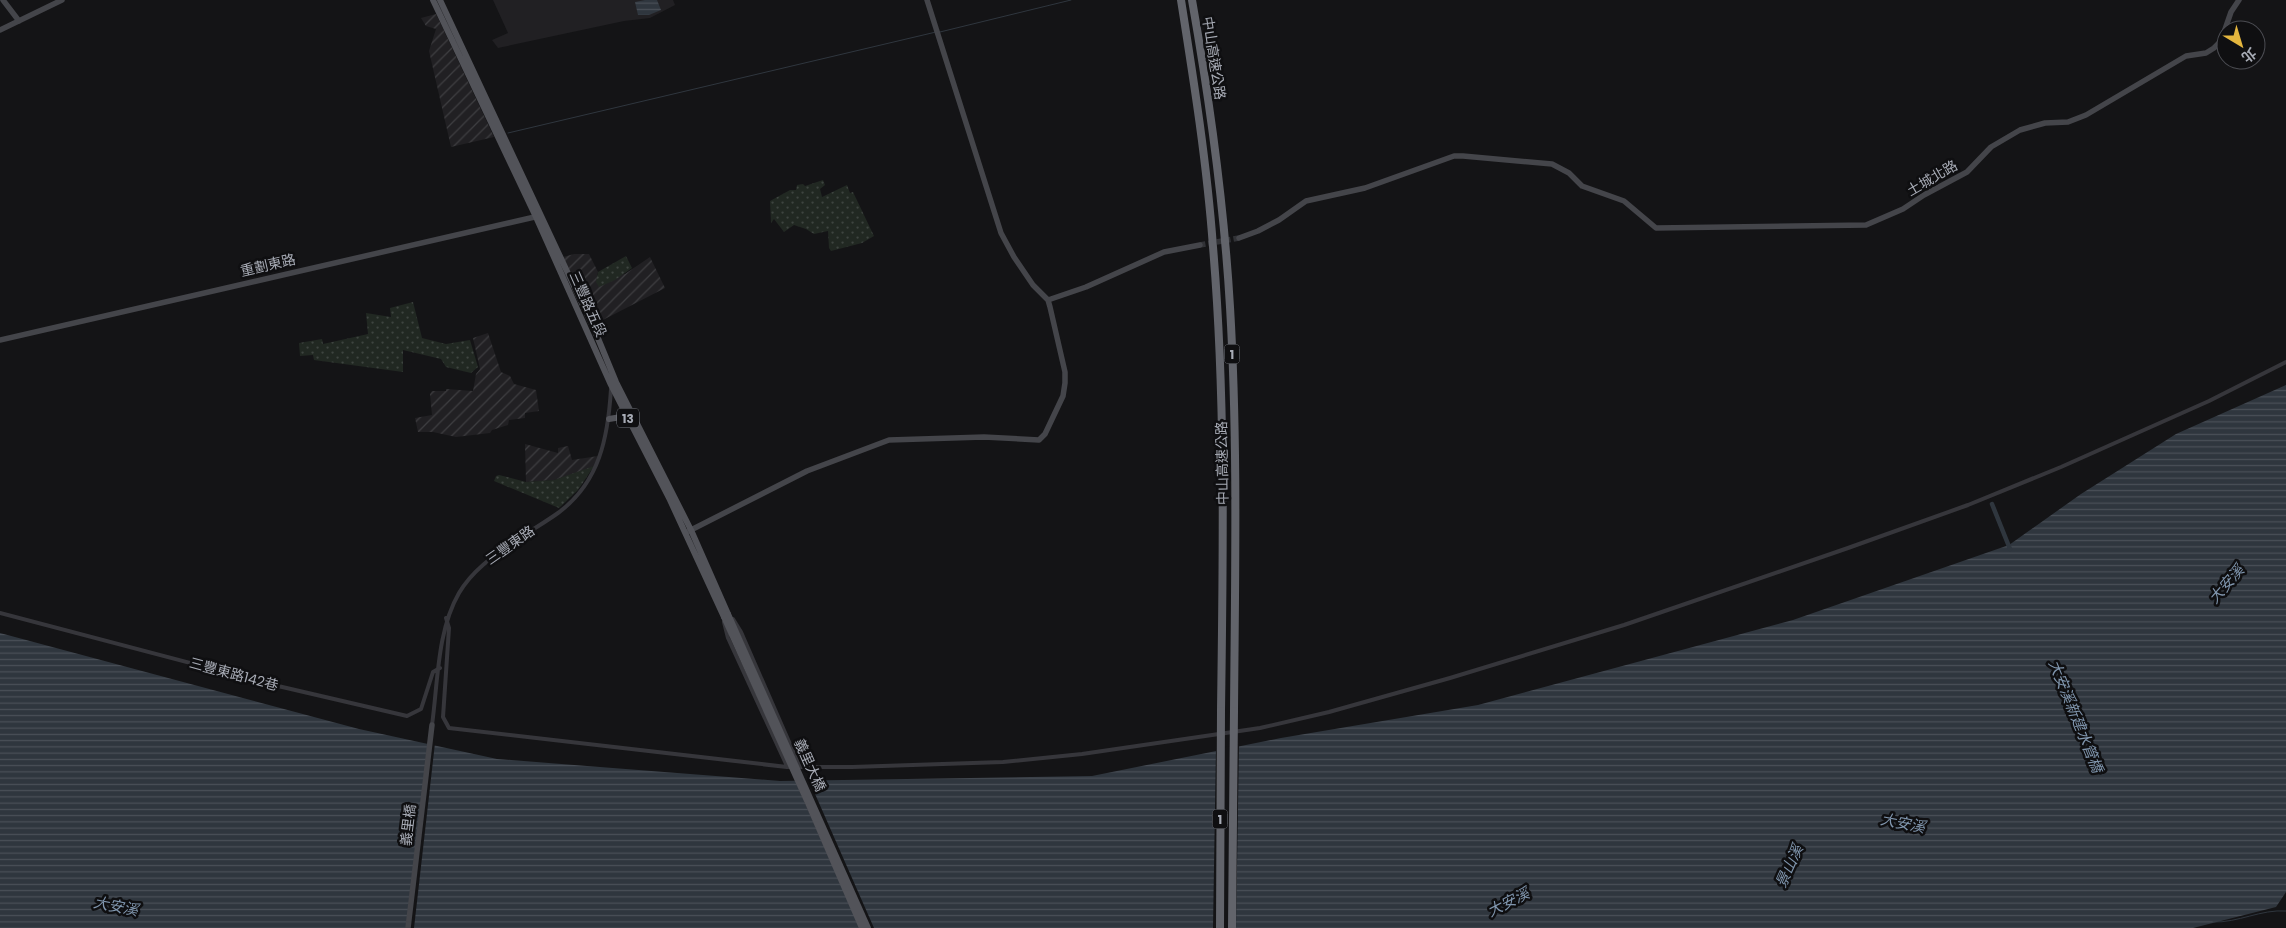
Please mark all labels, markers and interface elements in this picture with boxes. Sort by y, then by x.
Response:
street label: 中山高速公路 [1198,15,1230,101]
north arrow [2216,20,2266,70]
text: 北 [2237,43,2261,67]
street label: 土城北路 [1903,155,1961,201]
street label: 重劃東路 [238,249,298,281]
street label: 三豐路五段 [565,268,611,340]
road number: 1 [1224,344,1240,364]
road number: 13 [617,408,639,428]
street label: 中山高速公路 [1211,421,1233,505]
street label: 三豐東路 [481,521,539,569]
water label: 大安溪 [2203,559,2250,608]
street label: 三豐東路142巷 [187,653,281,695]
water label: 大安溪新建水管橋 [2044,656,2109,777]
street label: 義里大橋 [789,735,831,795]
street label: 義里橋 [396,803,420,847]
water label: 大安溪 [1879,808,1929,838]
road number: 1 [1212,810,1228,829]
water label: 景山溪 [1770,839,1809,891]
water label: 大安溪 [1483,882,1535,922]
water label: 大安溪 [92,891,142,921]

